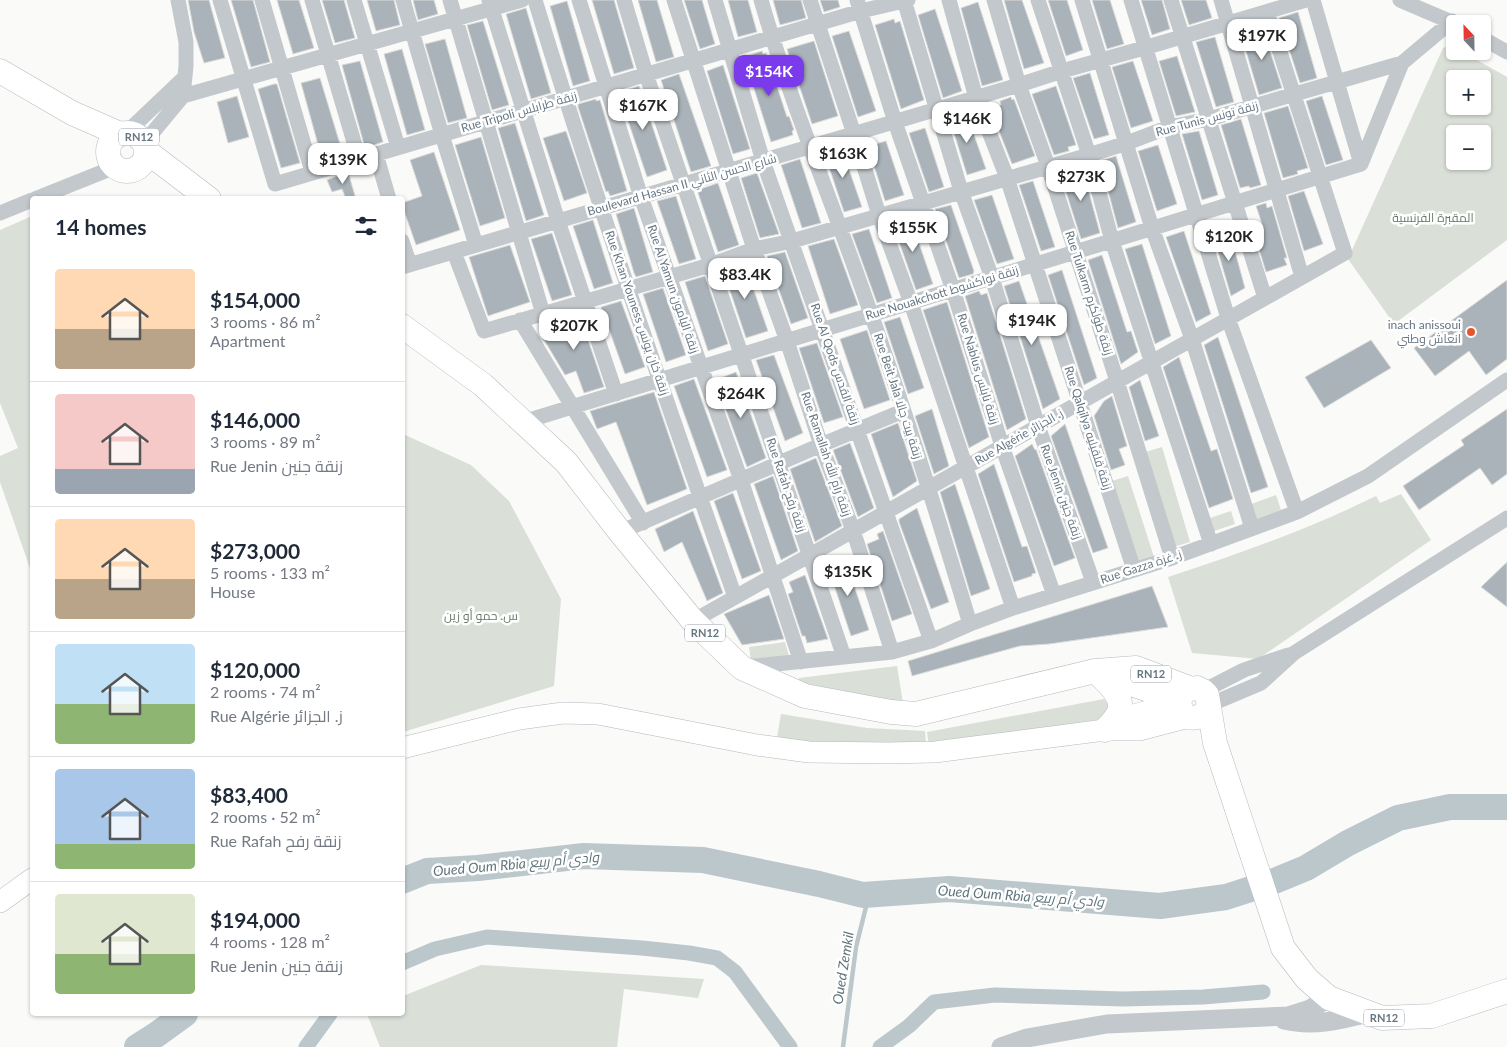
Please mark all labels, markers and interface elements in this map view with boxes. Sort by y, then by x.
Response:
north arrow [1446,15,1491,60]
map controls [1446,15,1491,170]
pin: $197K [1227,18,1297,61]
text: $197K [1238,25,1286,44]
pin: $154K [734,54,804,97]
text: $154K [745,61,793,80]
button: + [1446,70,1491,115]
street label: Rue Tripoli زنقة طرابلس [459,88,579,135]
pin: $167K [608,88,678,131]
text: $167K [619,95,667,114]
street label: Rue Tunis زنقة تونس [1154,98,1260,139]
pin: $146K [932,102,1002,144]
text: $146K [943,108,991,127]
button: − [1446,125,1491,170]
road number: RN12 [119,128,159,146]
pin: $163K [808,136,878,179]
pin: $139K [308,142,378,185]
text: $163K [819,143,867,162]
text: $139K [319,149,367,168]
street label: Boulevard Hassan II شارع الحسن الثاني [586,150,779,222]
pin: $273K [1046,160,1116,202]
text: $273K [1057,166,1105,185]
pin: $155K [878,210,948,253]
park label: المقبرة الفرنسية [1392,210,1474,225]
icon: filters [352,212,380,240]
text: 14 homes [55,214,146,239]
text: $155K [889,217,937,236]
pin: $120K [1194,220,1264,262]
street label: Rue Al Yamun زنقة اليامون [644,222,703,355]
text: $120K [1205,226,1253,245]
street label: Rue Khan Youness زنقة خان يونس [602,229,673,397]
street label: Rue Tulkarm زنقة طولكرم [1061,229,1117,357]
pin: $83.4K [704,258,786,300]
street label: Rue Nouakchott زنقة نواكشوط [863,262,1020,323]
text: $83.4K [719,264,771,283]
text: $154,000 [210,287,300,312]
icon: home [95,289,155,349]
street label: Rue Al Qods زنقة القدس [808,301,863,427]
pin: $194K [997,304,1067,346]
pin: $207K [539,308,609,351]
text: $194K [1008,310,1056,329]
street label: Rue Nablus زنقة نابلس [954,311,1003,426]
text: 3 rooms · 86 m² [210,312,321,331]
text: $207K [550,315,598,334]
place label: inach anissoui انعاش وطني [1388,317,1461,349]
marker: inach anissoui انعاش وطني [1465,326,1477,338]
text: Apartment [210,331,285,350]
street label: Rue Beit Jala زنقة بيت جالا [871,331,926,461]
street label: Rue Qalqilya زنقة قلقيليه [1061,364,1116,492]
pin: $264K [706,376,776,419]
text: $264K [717,383,765,402]
street label: Rue Ramallah زنقة رام الله [797,390,855,518]
street label: Rue Algérie ز. الجزائر [972,405,1066,468]
text: $146,000 [210,407,300,432]
icon: home [95,414,155,474]
text: 3 rooms · 89 m² [210,432,321,451]
street label: Rue Rafah زنقة رفح [762,436,810,534]
street label: Rue Jenin زنقة جنين [1037,442,1086,541]
text: Rue Jenin زنقة جنين [210,456,343,475]
text: $273,000 [210,538,300,563]
icon: home [95,539,155,599]
street label: Rue Gazza ز. غزة [1098,546,1183,587]
pin: $135K [813,554,883,597]
text: $135K [824,561,872,580]
text: 5 rooms · 133 m² [210,563,330,582]
text: House [210,582,255,601]
park label: س. حمو أو زين [444,608,518,623]
road number: RN12 [685,624,725,641]
text: $120,000 [210,657,300,682]
icon: home [95,664,155,724]
road number: RN12 [1131,666,1171,682]
text: 2 rooms · 74 m² [210,682,321,701]
text: Rue Algérie ز. الجزائر [210,706,343,725]
text: $83,400 [210,782,288,807]
icon: home [95,789,155,849]
text: 2 rooms · 52 m² [210,807,321,826]
text: Rue Rafah زنقة رفح [210,831,341,850]
water label: Oued Oum Rbia وادي أم ربيع [432,848,601,883]
water label: Oued Oum Rbia وادي أم ربيع [937,881,1106,914]
text: $194,000 [210,907,300,932]
icon: home [95,914,155,974]
water label: Oued Zemkil [828,930,857,1005]
text: 4 rooms · 128 m² [210,932,330,951]
text: Rue Jenin زنقة جنين [210,956,343,975]
road number: RN12 [1364,1010,1404,1026]

